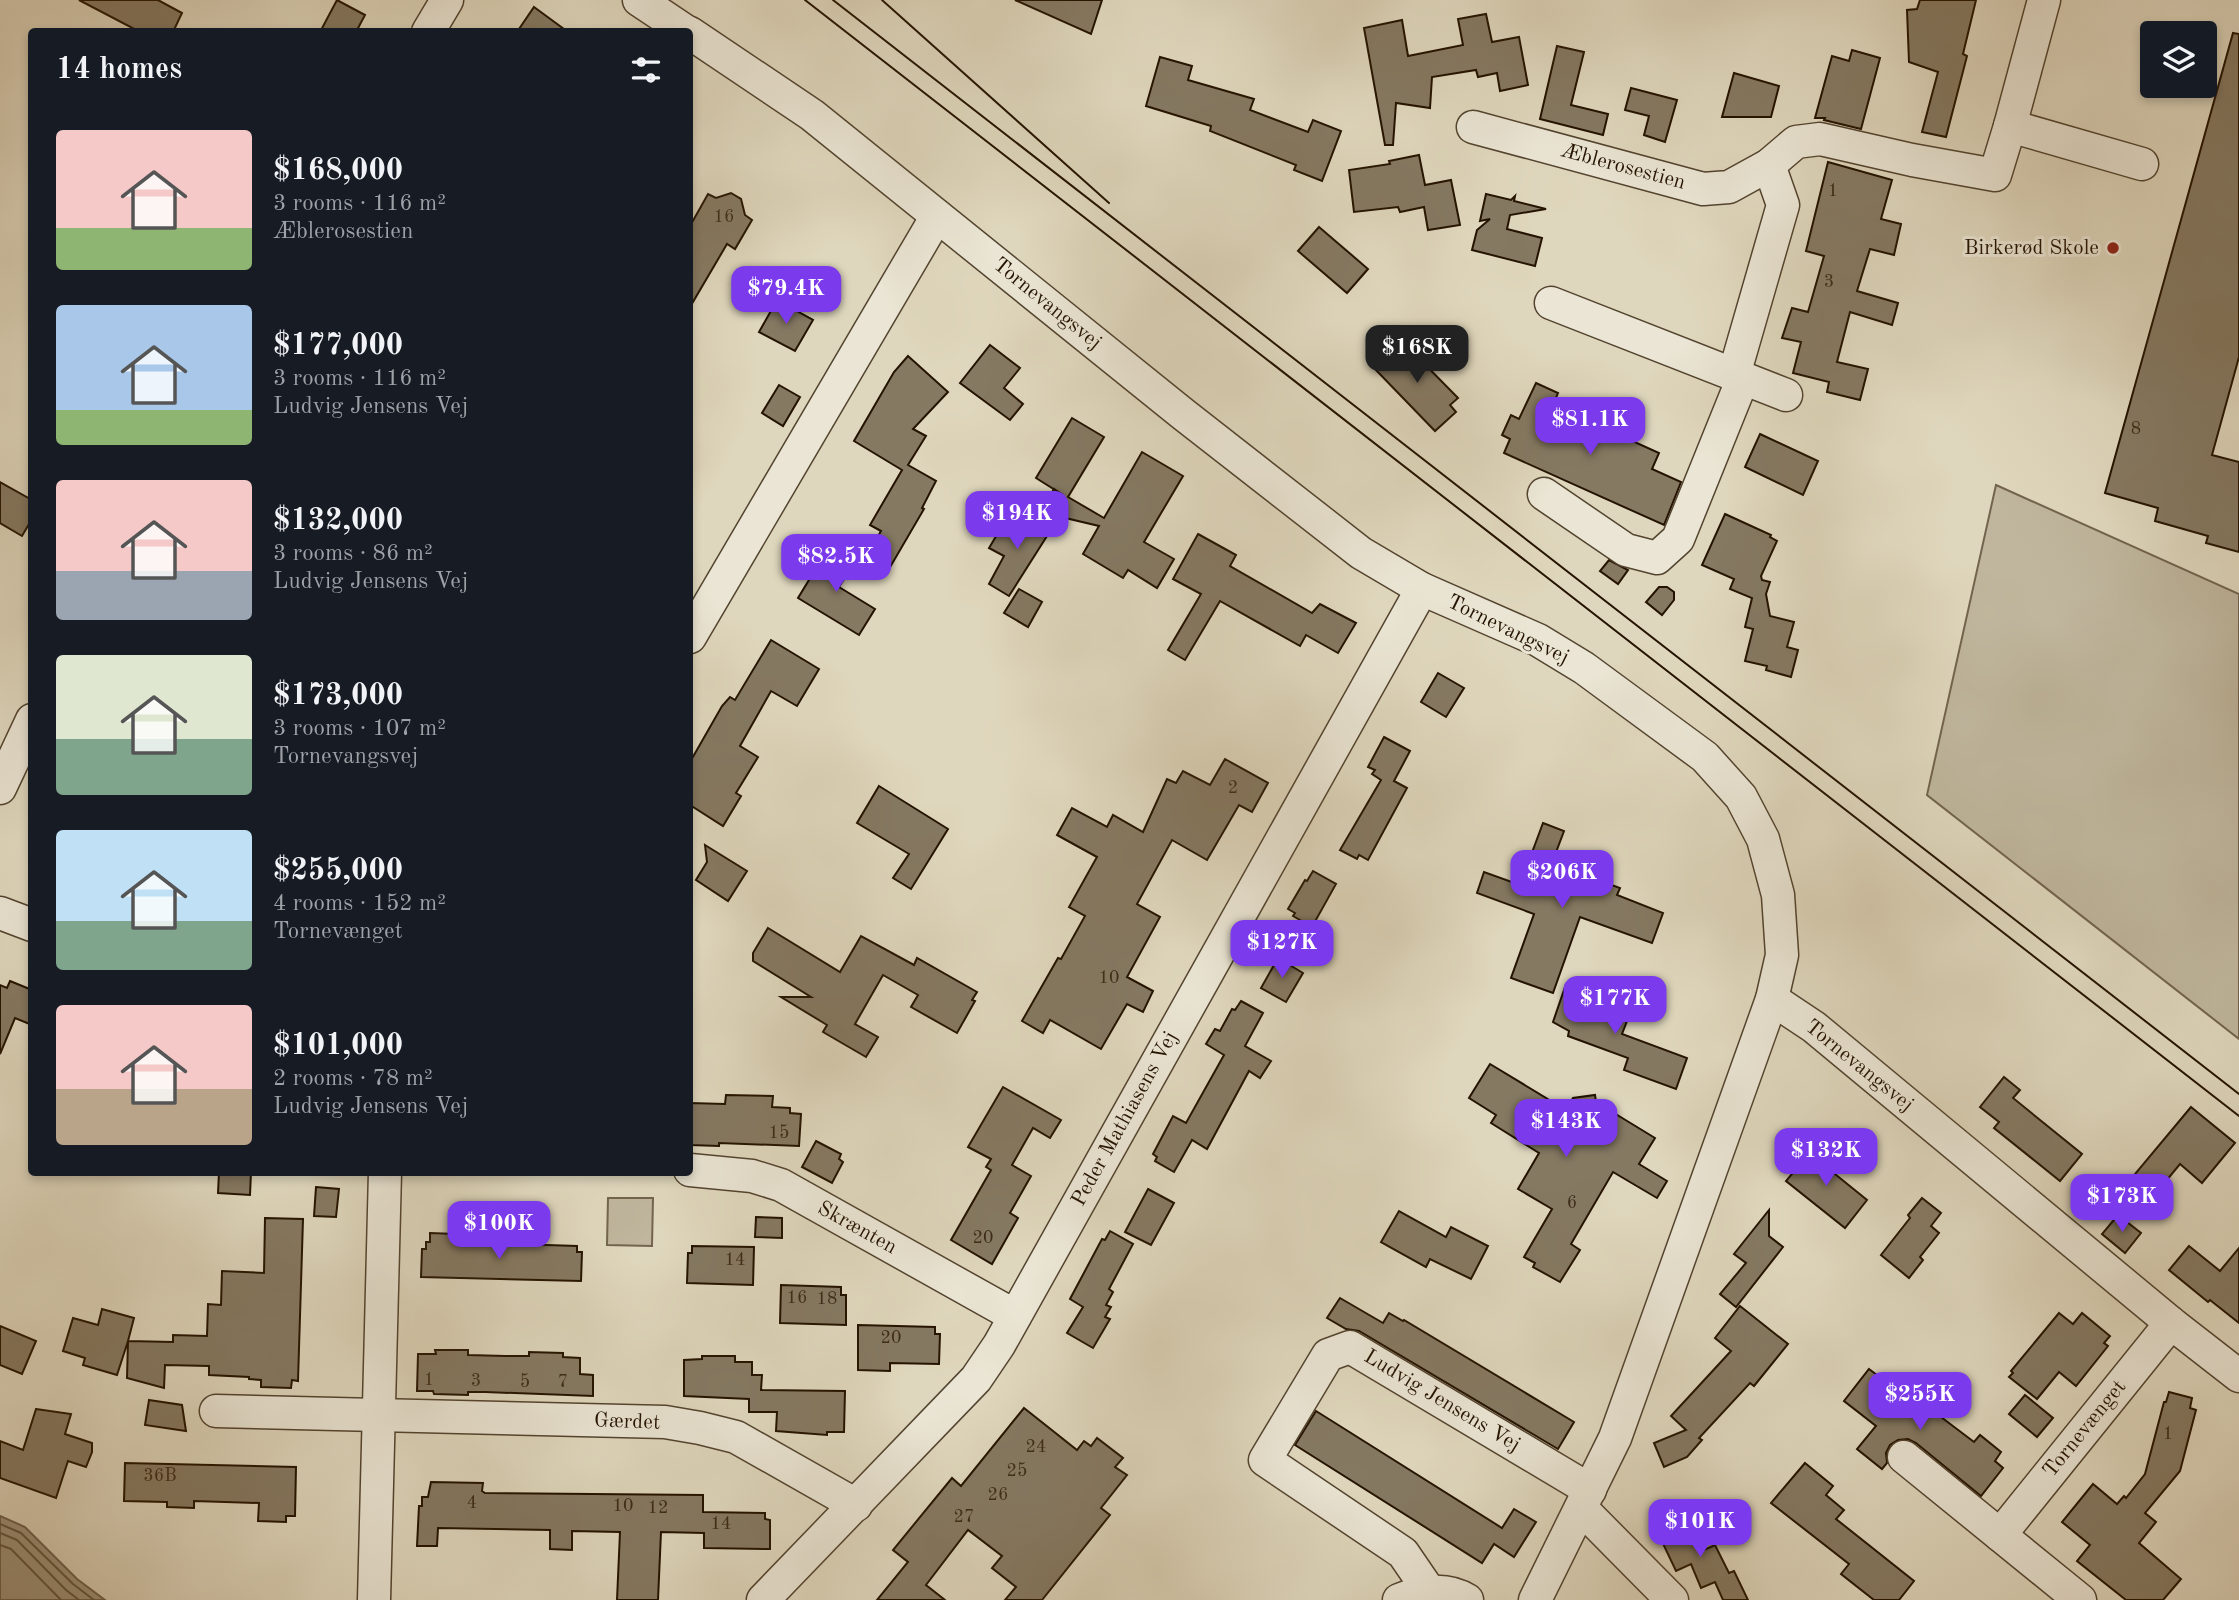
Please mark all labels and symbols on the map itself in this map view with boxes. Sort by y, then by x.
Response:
street label: Æblerosestien [1558,140,1688,194]
house number: 1 [1828,182,1838,200]
house number: 16 [714,208,734,226]
place label: Birkerød Skole [1964,238,2099,259]
marker: Birkerød Skole [2105,240,2121,256]
street label: Tornevangsvej [989,254,1105,354]
pin: $79.4K [729,266,843,326]
house number: 3 [1824,273,1834,291]
pin: $168K [1368,326,1466,385]
pin: $81.1K [1533,398,1647,457]
house number: 8 [2131,420,2141,438]
pin: $194K [968,491,1066,551]
pin: $82.5K [779,534,893,594]
street label: Tornevangsvej [1444,591,1572,669]
house number: 2 [1228,779,1238,797]
pin: $206K [1513,850,1611,910]
pin: $127K [1233,920,1331,980]
house number: 10 [1099,969,1119,987]
pin: $177K [1566,976,1664,1036]
street label: Tornevangsvej [1801,1016,1917,1116]
street label: Peder Mathiasens Vej [1068,1028,1182,1210]
pin: $143K [1517,1100,1615,1159]
house number: 15 [769,1124,789,1142]
pin: $132K [1777,1128,1875,1188]
pin: $173K [2073,1174,2171,1234]
house number: 6 [1567,1194,1577,1212]
street label: Skrænten [814,1198,900,1258]
pin: $100K [450,1202,548,1261]
house number: 20 [973,1229,993,1247]
house number: 14 [725,1251,745,1269]
house number: 16 [787,1289,807,1307]
house number: 18 [817,1290,837,1308]
house number: 20 [881,1329,901,1347]
street label: Ludvig Jensens Vej [1360,1346,1524,1456]
house number: 1 [424,1371,434,1389]
house number: 3 [471,1372,481,1390]
pin: $255K [1871,1372,1969,1432]
house number: 5 [520,1373,530,1391]
house number: 7 [558,1373,568,1391]
street label: Tornevænget [2040,1376,2130,1482]
street label: Gærdet [593,1410,661,1434]
house number: 1 [2163,1425,2173,1443]
house number: 24 [1026,1438,1046,1456]
house number: 25 [1007,1462,1027,1480]
house number: 36B [143,1467,177,1485]
house number: 26 [988,1486,1008,1504]
house number: 4 [467,1494,477,1512]
house number: 10 [613,1497,633,1515]
house number: 12 [648,1499,668,1517]
pin: $101K [1651,1500,1749,1559]
house number: 27 [954,1508,974,1526]
house number: 14 [711,1515,731,1533]

